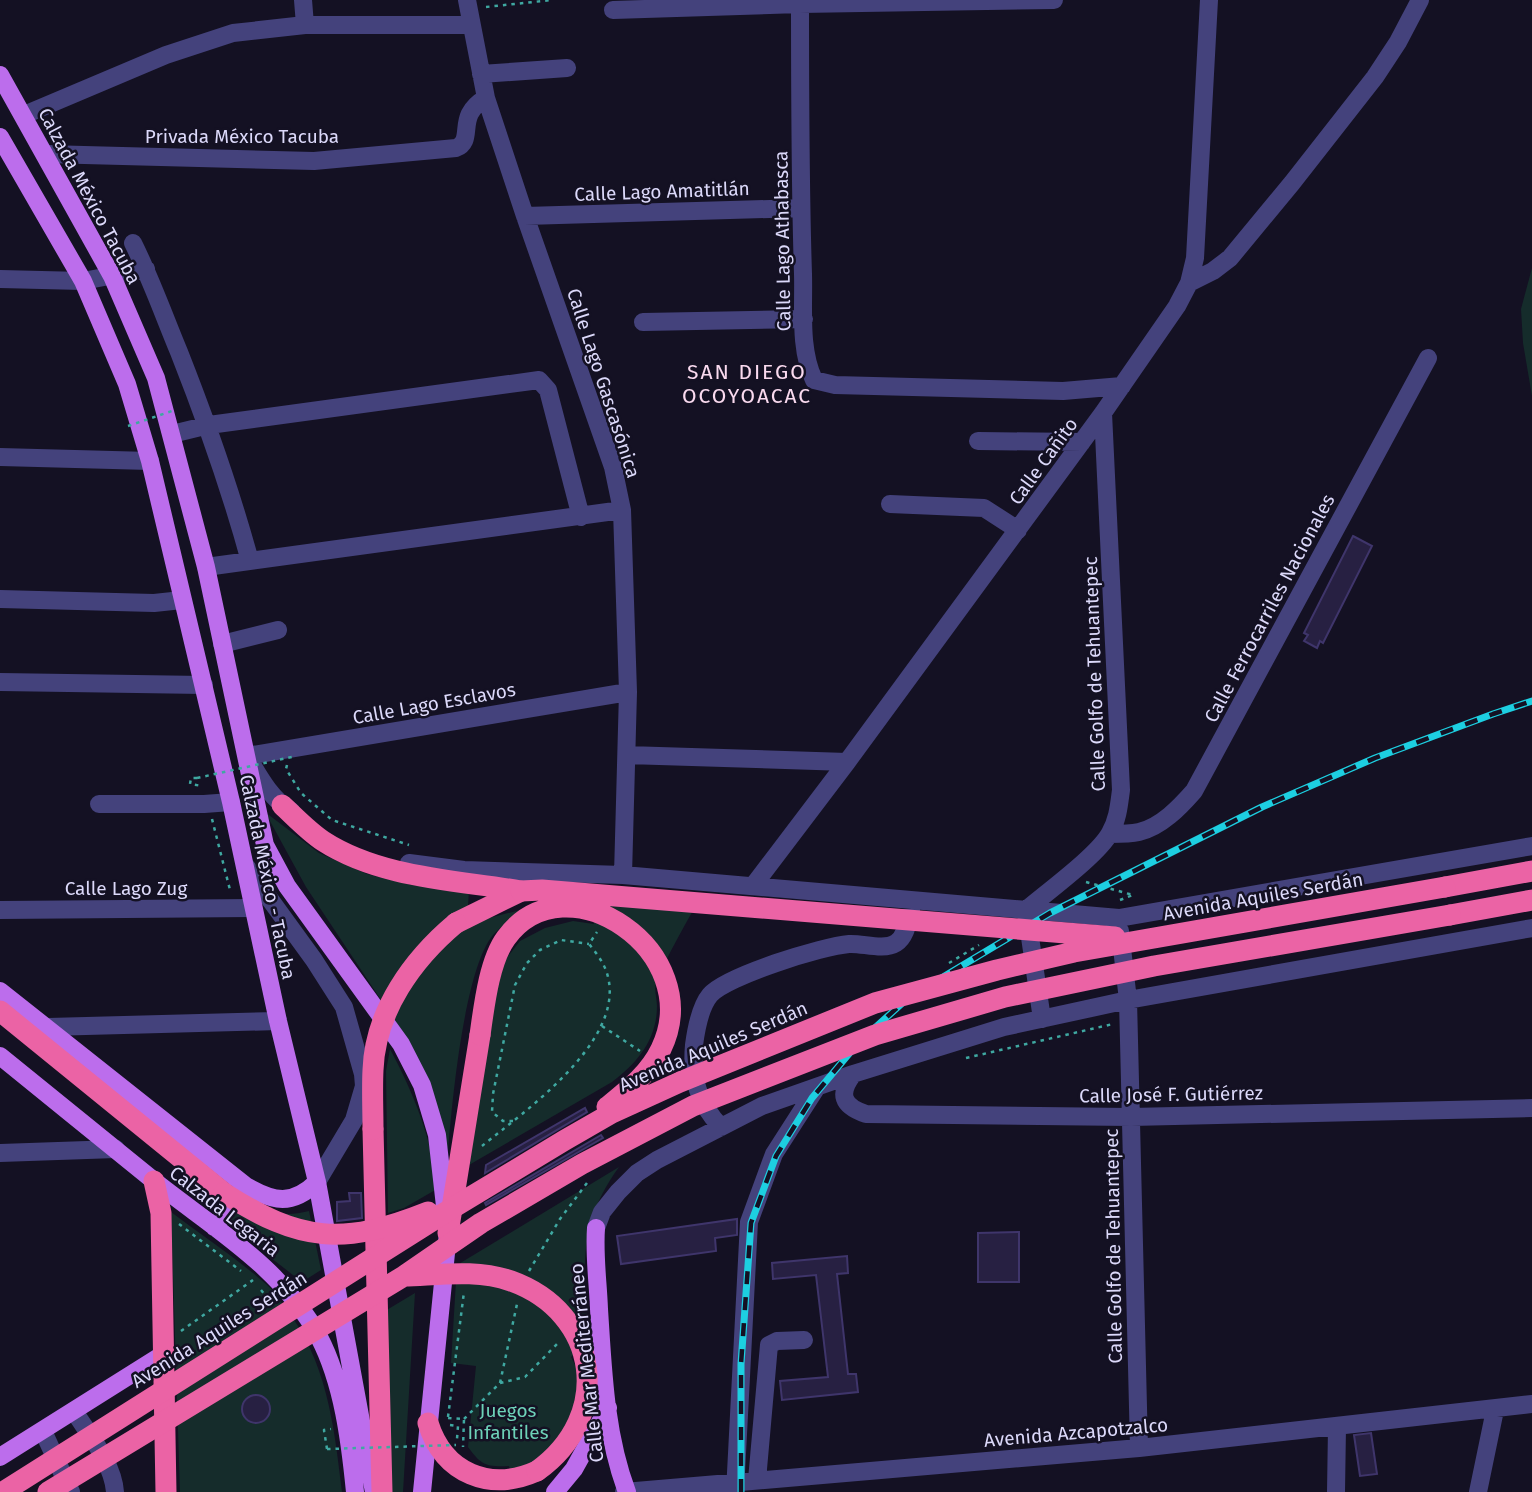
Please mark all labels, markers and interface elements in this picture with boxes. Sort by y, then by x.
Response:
street label: Calzada México Tacuba [33,104,146,288]
street label: Privada México Tacuba [145,125,339,148]
street label: Calle Lago Athabasca [769,150,796,332]
street label: Calle Lago Amatitlán [574,177,750,206]
street label: Calle Lago Gascasónica [562,285,645,481]
district label: SAN DIEGO OCOYOACAC [682,359,812,409]
street label: Calle Cañito [1004,413,1083,509]
street label: Calle Ferrocarriles Nacionales [1199,490,1340,726]
street label: Calle Golfo de Tehuantepec [1079,556,1110,792]
street label: Calle Lago Esclavos [351,678,517,729]
street label: Calzada México - Tacuba [235,772,300,982]
street label: Avenida Aquiles Serdán [1161,868,1365,925]
street label: Calle Lago Zug [65,877,187,900]
street label: Avenida Aquiles Serdán [616,996,811,1097]
street label: Calle José F. Gutiérrez [1079,1081,1263,1108]
street label: Calle Golfo de Tehuantepec [1100,1128,1127,1364]
street label: Calzada Legaria [165,1161,284,1262]
street label: Calle Mar Mediterráneo [565,1262,608,1464]
street label: Avenida Aquiles Serdán [127,1266,311,1393]
park label: Juegos Infantiles [467,1399,549,1444]
street label: Avenida Azcapotzalco [983,1413,1169,1452]

